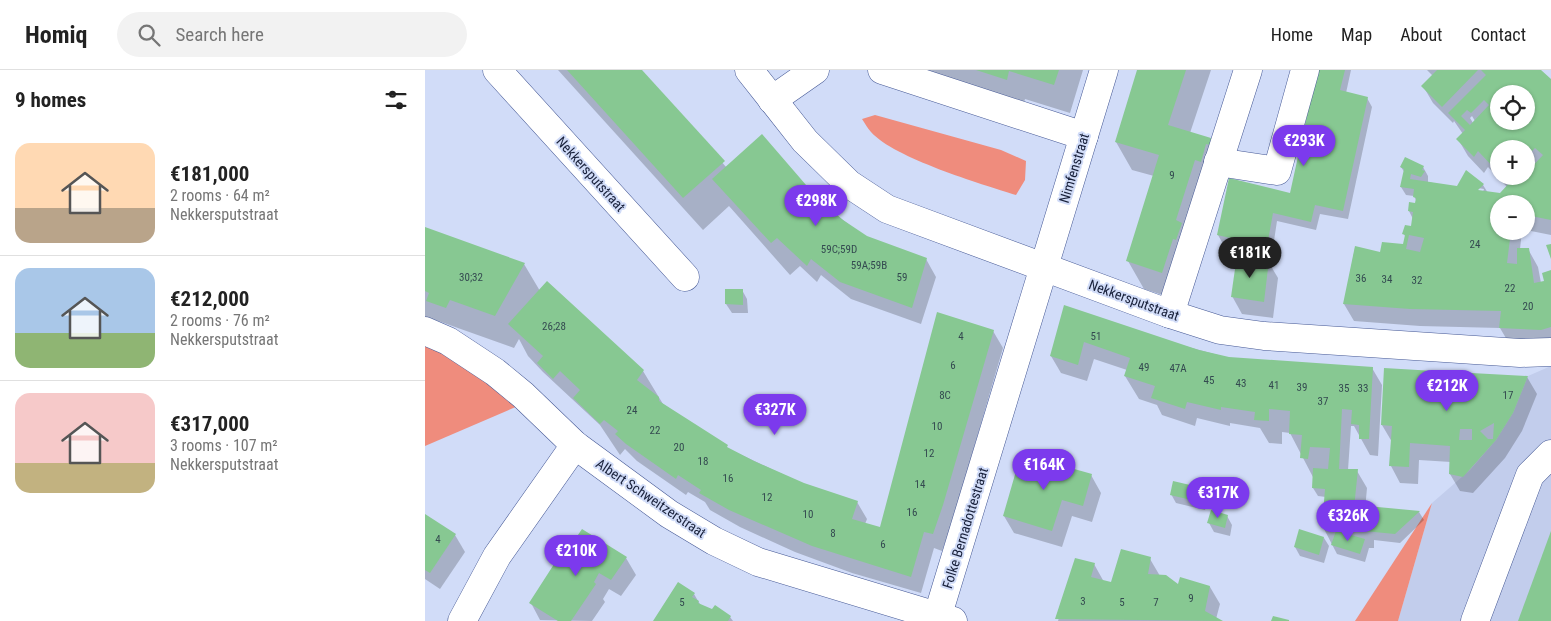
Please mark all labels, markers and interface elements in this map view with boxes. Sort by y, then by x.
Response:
search box [117,12,467,57]
text: Homiq [25,21,87,49]
icon: search [135,21,163,49]
text: Search here [175,23,264,46]
text: Home [1271,24,1313,45]
text: Map [1341,24,1372,45]
text: About [1400,24,1442,45]
text: Contact [1470,24,1526,45]
map controls [1490,85,1535,240]
button: locate [1490,85,1535,130]
icon: filters [382,86,410,114]
text: 9 homes [15,88,86,112]
pin: €293K [1269,124,1339,167]
street label: Nimfenstraat [1056,131,1092,205]
text: €293K [1283,131,1325,150]
street label: Nekkersputstraat [553,133,629,215]
button: + [1490,140,1535,185]
text: €181,000 [170,162,249,186]
icon: home [55,163,115,223]
house number: 9 [1169,169,1175,182]
pin: €298K [781,184,851,227]
text: 2 rooms · 64 m² [170,186,270,205]
text: €298K [795,191,837,210]
button: − [1490,195,1535,240]
text: Nekkersputstraat [170,205,278,224]
pin: €181K [1215,236,1285,279]
house number: 24 [1470,238,1481,251]
house number: 59C;59D [821,243,857,256]
text: €181K [1229,243,1271,262]
house number: 59A;59B [851,259,887,272]
house number: 30;32 [459,271,483,284]
house number: 59 [897,271,907,284]
house number: 36 [1356,272,1366,285]
house number: 34 [1382,273,1393,286]
house number: 32 [1412,274,1422,287]
street label: Nekkersputstraat [1087,276,1181,324]
house number: 22 [1505,282,1515,295]
text: €212,000 [170,287,249,311]
icon: home [55,288,115,348]
house number: 20 [1523,300,1533,313]
text: 2 rooms · 76 m² [170,311,270,330]
house number: 26;28 [542,320,566,333]
text: Nekkersputstraat [170,330,278,349]
house number: 4 [958,330,964,343]
house number: 51 [1091,330,1101,343]
house number: 6 [950,359,956,372]
house number: 49 [1139,361,1149,374]
house number: 47A [1169,362,1187,375]
pin: €212K [1412,370,1482,412]
house number: 45 [1204,374,1214,387]
text: €212K [1426,376,1468,395]
house number: 43 [1236,377,1246,390]
house number: 41 [1269,379,1279,392]
house number: 39 [1297,381,1307,394]
house number: 35 [1339,382,1349,395]
house number: 33 [1358,382,1368,395]
house number: 8C [939,389,951,402]
house number: 17 [1503,389,1513,402]
pin: €327K [740,394,810,436]
house number: 37 [1318,395,1328,408]
text: €327K [754,400,796,419]
house number: 24 [627,404,638,417]
text: €317,000 [170,412,249,436]
icon: home [55,413,115,473]
house number: 10 [932,420,942,433]
house number: 22 [650,424,660,437]
text: 3 rooms · 107 m² [170,436,278,455]
house number: 20 [674,441,684,454]
house number: 12 [924,447,934,460]
pin: €164K [1009,448,1079,491]
text: Nekkersputstraat [170,455,278,474]
street label: Albert Schweitzerstraat [593,455,709,541]
house number: 18 [698,455,708,468]
text: €164K [1023,455,1065,474]
street label: Folke Bernadottestraat [939,466,991,590]
house number: 16 [723,472,733,485]
pin: €317K [1183,476,1253,519]
house number: 14 [915,478,926,491]
text: €317K [1197,483,1239,502]
house number: 12 [762,491,772,504]
pin: €326K [1313,500,1383,542]
house number: 16 [907,506,917,519]
text: €326K [1327,506,1369,525]
house number: 10 [803,508,813,521]
house number: 8 [830,527,836,540]
house number: 4 [435,533,441,546]
pin: €210K [541,534,611,577]
house number: 6 [880,538,886,551]
text: €210K [555,541,597,560]
house number: 9 [1188,592,1194,605]
house number: 3 [1080,595,1086,608]
house number: 5 [679,596,685,609]
house number: 5 [1119,596,1125,609]
house number: 7 [1153,596,1159,609]

